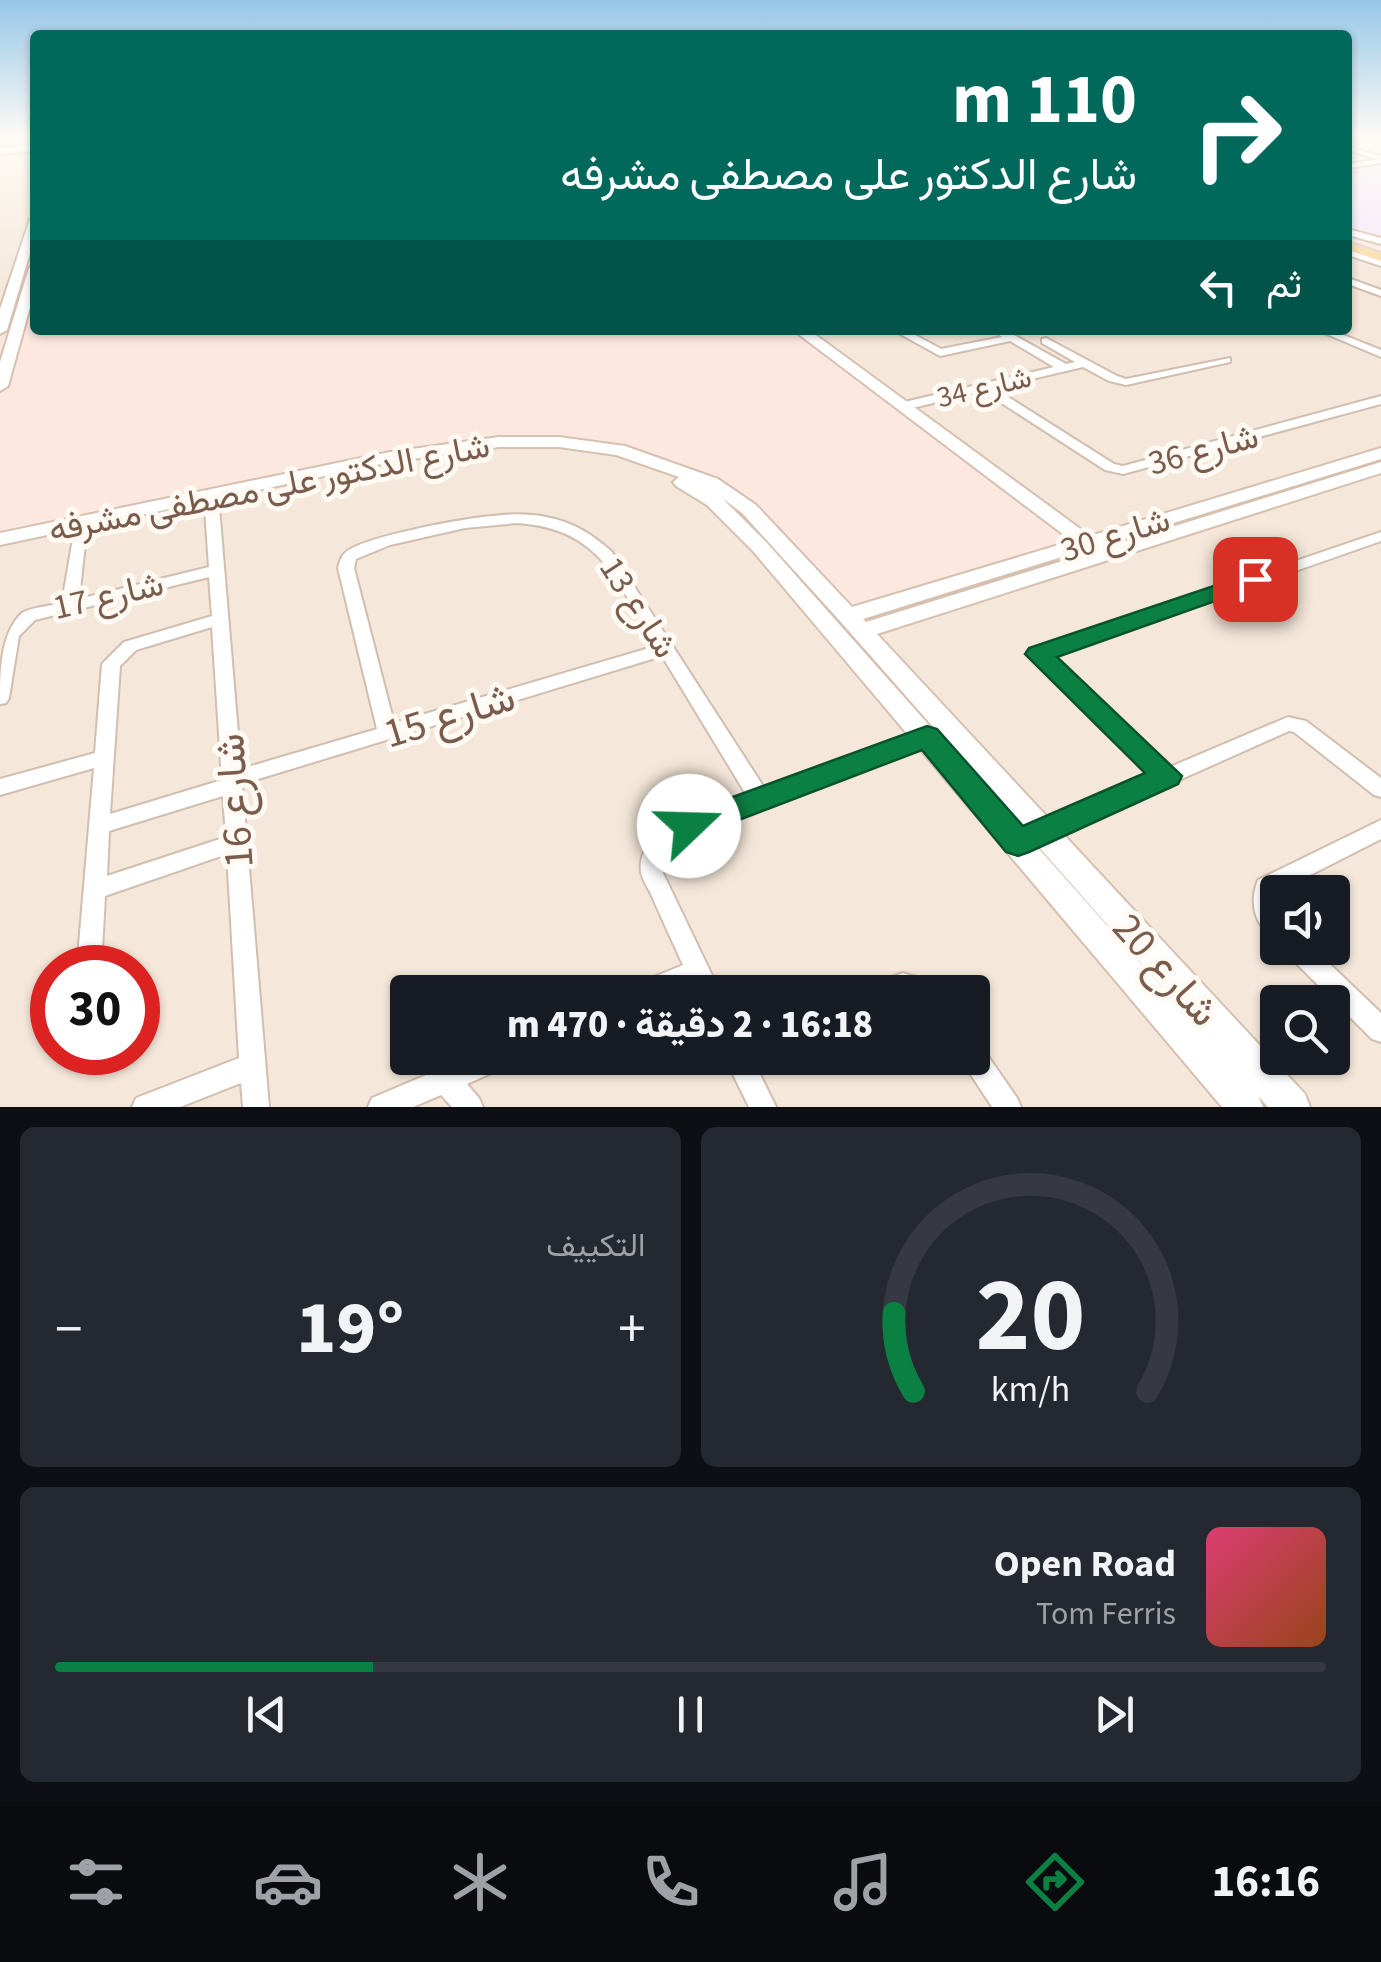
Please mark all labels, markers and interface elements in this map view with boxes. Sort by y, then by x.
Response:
text: 110 m [952,50,1137,150]
icon: right [1172,70,1302,200]
text: شارع الدكتور على مصطفى مشرفه [560,143,1137,207]
text: ثم [1266,258,1302,312]
icon: left [1191,260,1246,315]
street label: شارع 34 [932,356,1036,419]
street label: شارع 36 [1143,411,1264,489]
street label: شارع الدكتور على مصطفى مشرفه [44,421,494,555]
street label: شارع 30 [1054,495,1176,575]
pin [1213,537,1298,622]
street label: شارع 13 [587,547,690,668]
icon: arrive [1228,552,1283,607]
street label: شارع 17 [48,559,169,633]
street label: شارع 15 [376,668,523,764]
street label: شارع 16 [200,732,270,870]
position arrow [637,774,741,878]
map controls [1260,875,1350,1075]
button: sound [1260,875,1350,965]
street label: شارع 20 [1098,900,1233,1040]
speed limit sign: 30 [30,945,160,1075]
button: search [1260,985,1350,1075]
text: 16:18 · 2 دقيقة · 470 m [507,998,873,1052]
text: التكييف [546,1223,646,1269]
text: 20 [976,1243,1086,1391]
text: 19° [296,1275,404,1382]
text: − [55,1291,82,1369]
text: + [618,1291,646,1369]
text: km/h [991,1364,1070,1415]
text: Open Road [994,1537,1176,1591]
text: Tom Ferris [1036,1591,1176,1637]
icon: previous [239,1687,294,1742]
icon: pause [663,1687,718,1742]
icon: next [1087,1687,1142,1742]
icon: filters [61,1847,131,1917]
icon: car [253,1847,323,1917]
icon: climate [445,1847,515,1917]
icon: phone [636,1847,706,1917]
icon: music [828,1847,898,1917]
icon: directions [1020,1847,1090,1917]
text: 16:16 [1212,1850,1320,1914]

